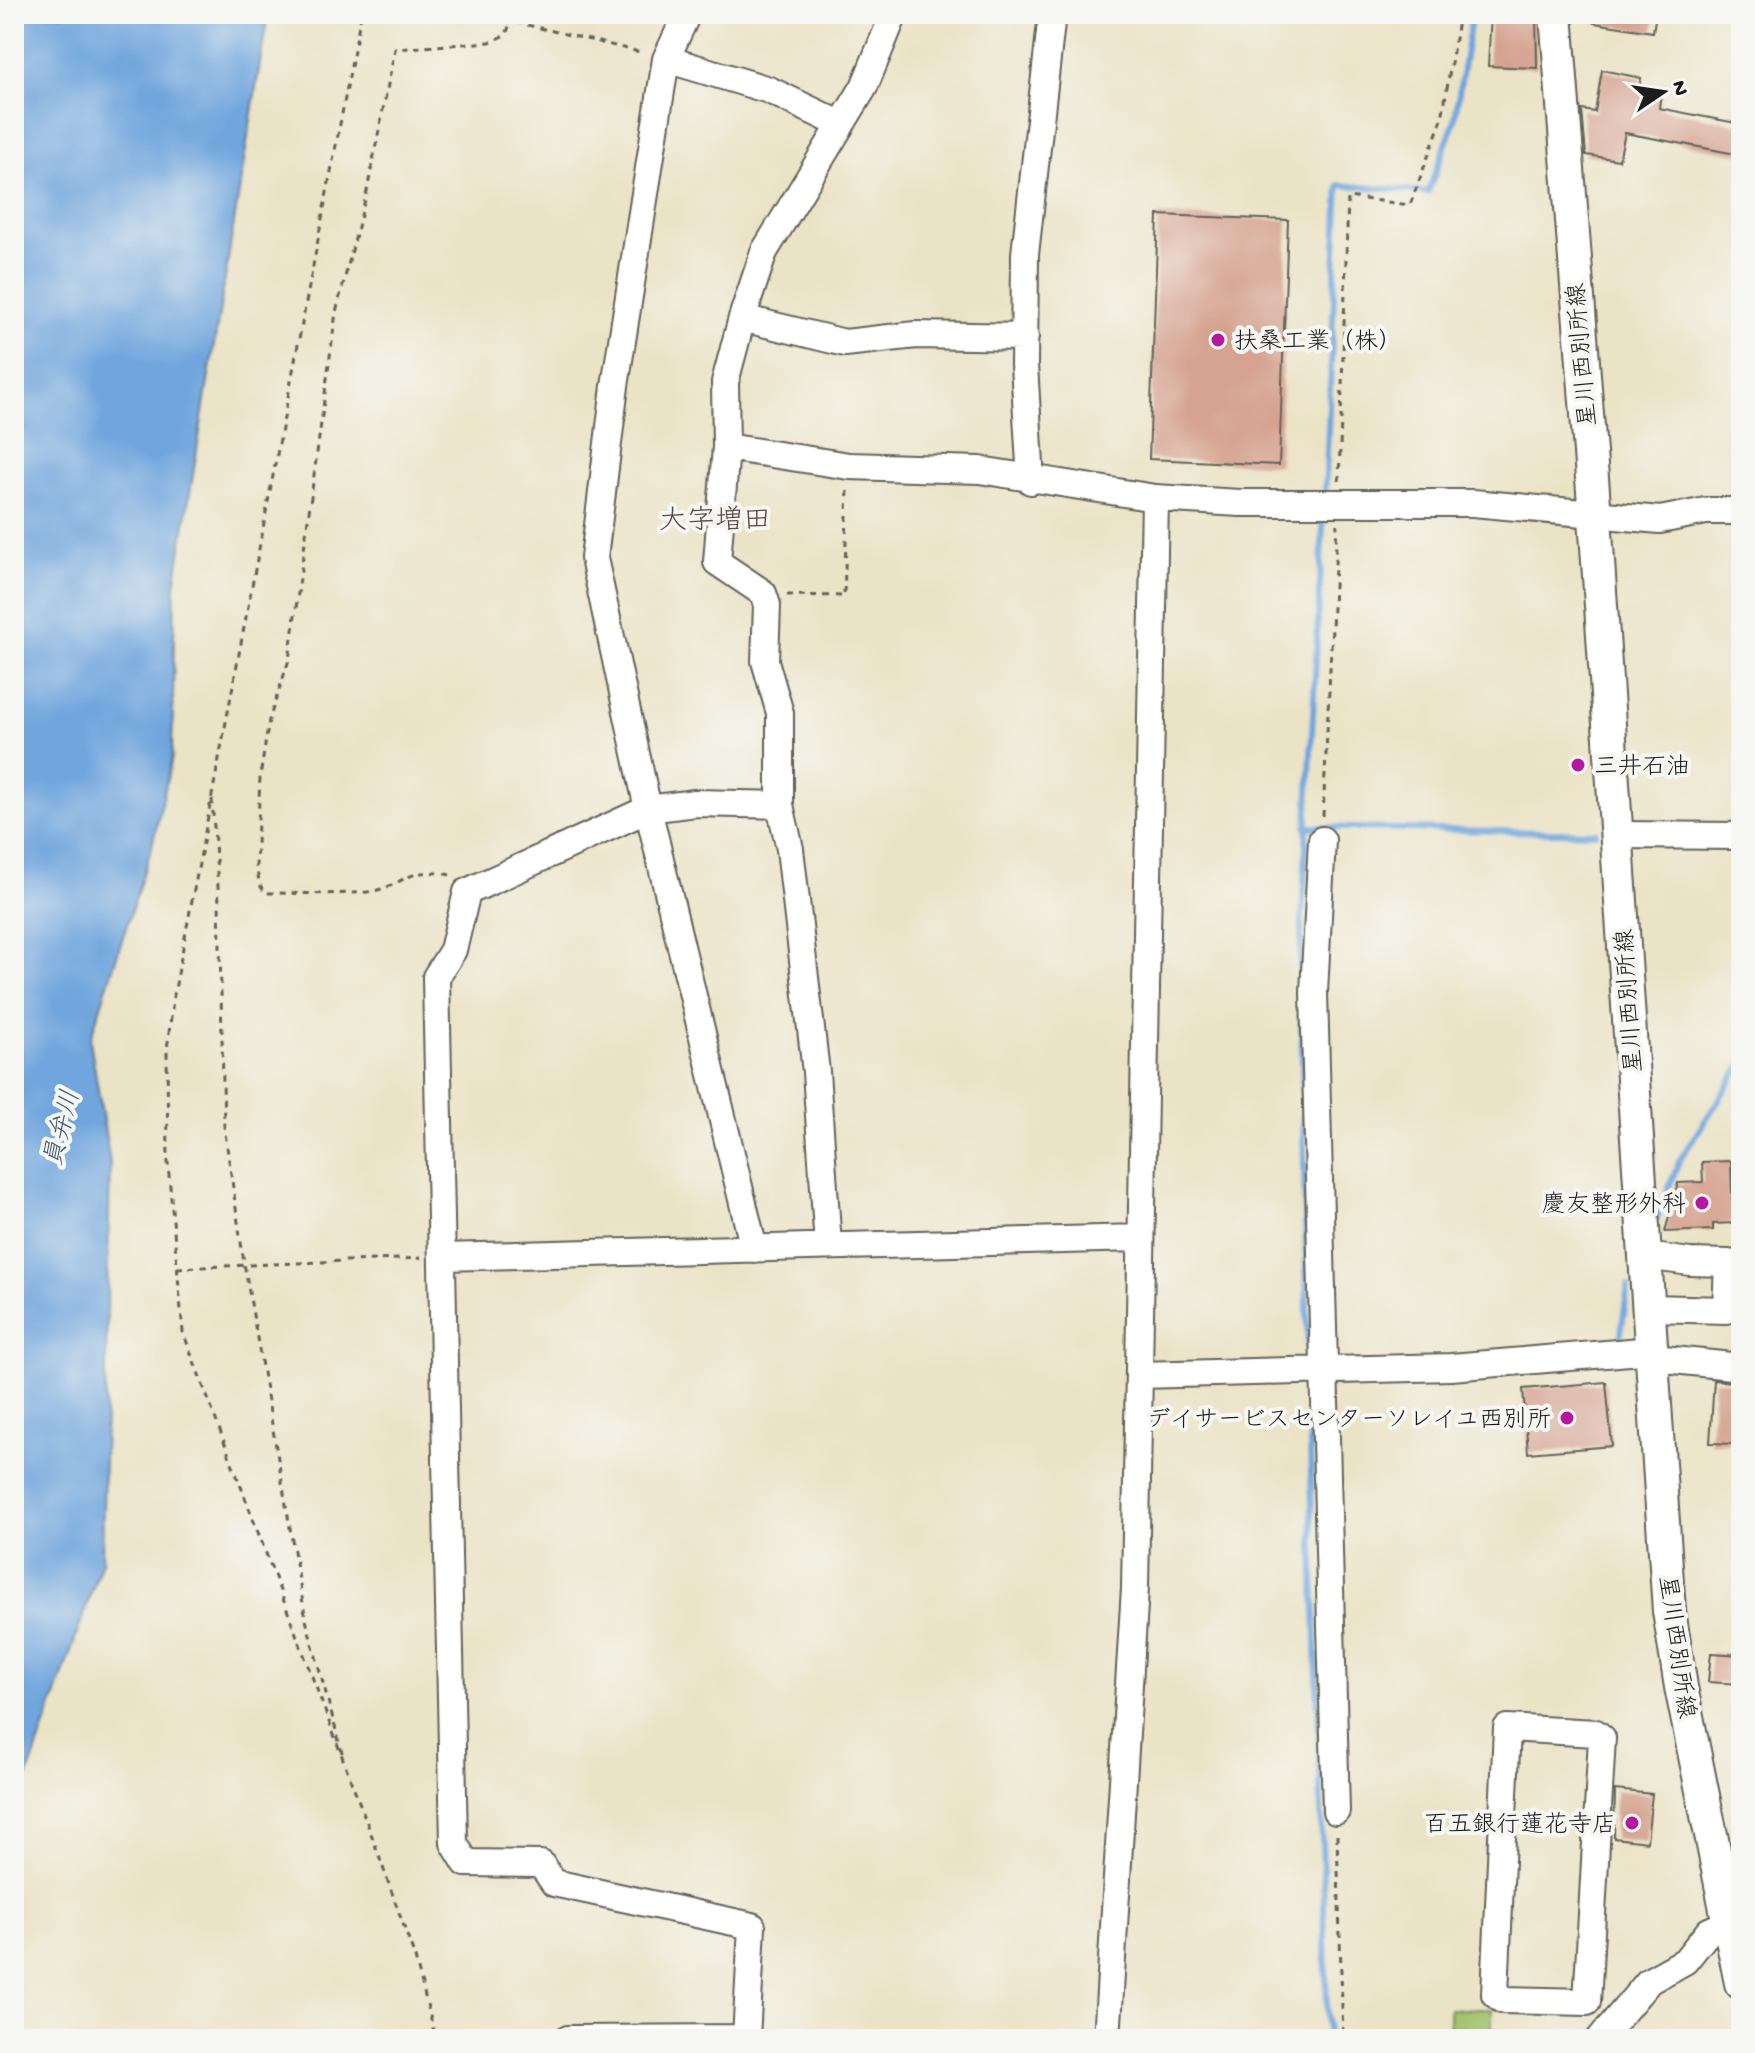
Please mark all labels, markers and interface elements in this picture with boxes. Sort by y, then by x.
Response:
north arrow [1623,52,1703,132]
text: N [1664,78,1693,98]
street label: 星川西別所線 [1563,282,1605,428]
place label: 扶桑工業（株） [1234,328,1402,358]
marker: 扶桑工業（株） [1209,331,1227,349]
district label: 大字増田 [659,505,771,539]
place label: 三井石油 [1594,753,1690,783]
marker: 三井石油 [1569,756,1587,774]
street label: 星川西別所線 [1611,928,1651,1074]
water label: 員弁川 [38,1087,89,1171]
place label: 慶友整形外科 [1542,1191,1686,1221]
marker: 慶友整形外科 [1693,1194,1711,1212]
place label: デイサービスセンターソレイユ西別所 [1147,1406,1551,1436]
marker: デイサービスセンターソレイユ西別所 [1558,1409,1576,1427]
street label: 星川西別所線 [1650,1574,1700,1721]
place label: 百五銀行蓮花寺店 [1424,1811,1616,1841]
marker: 百五銀行蓮花寺店 [1623,1814,1641,1832]

